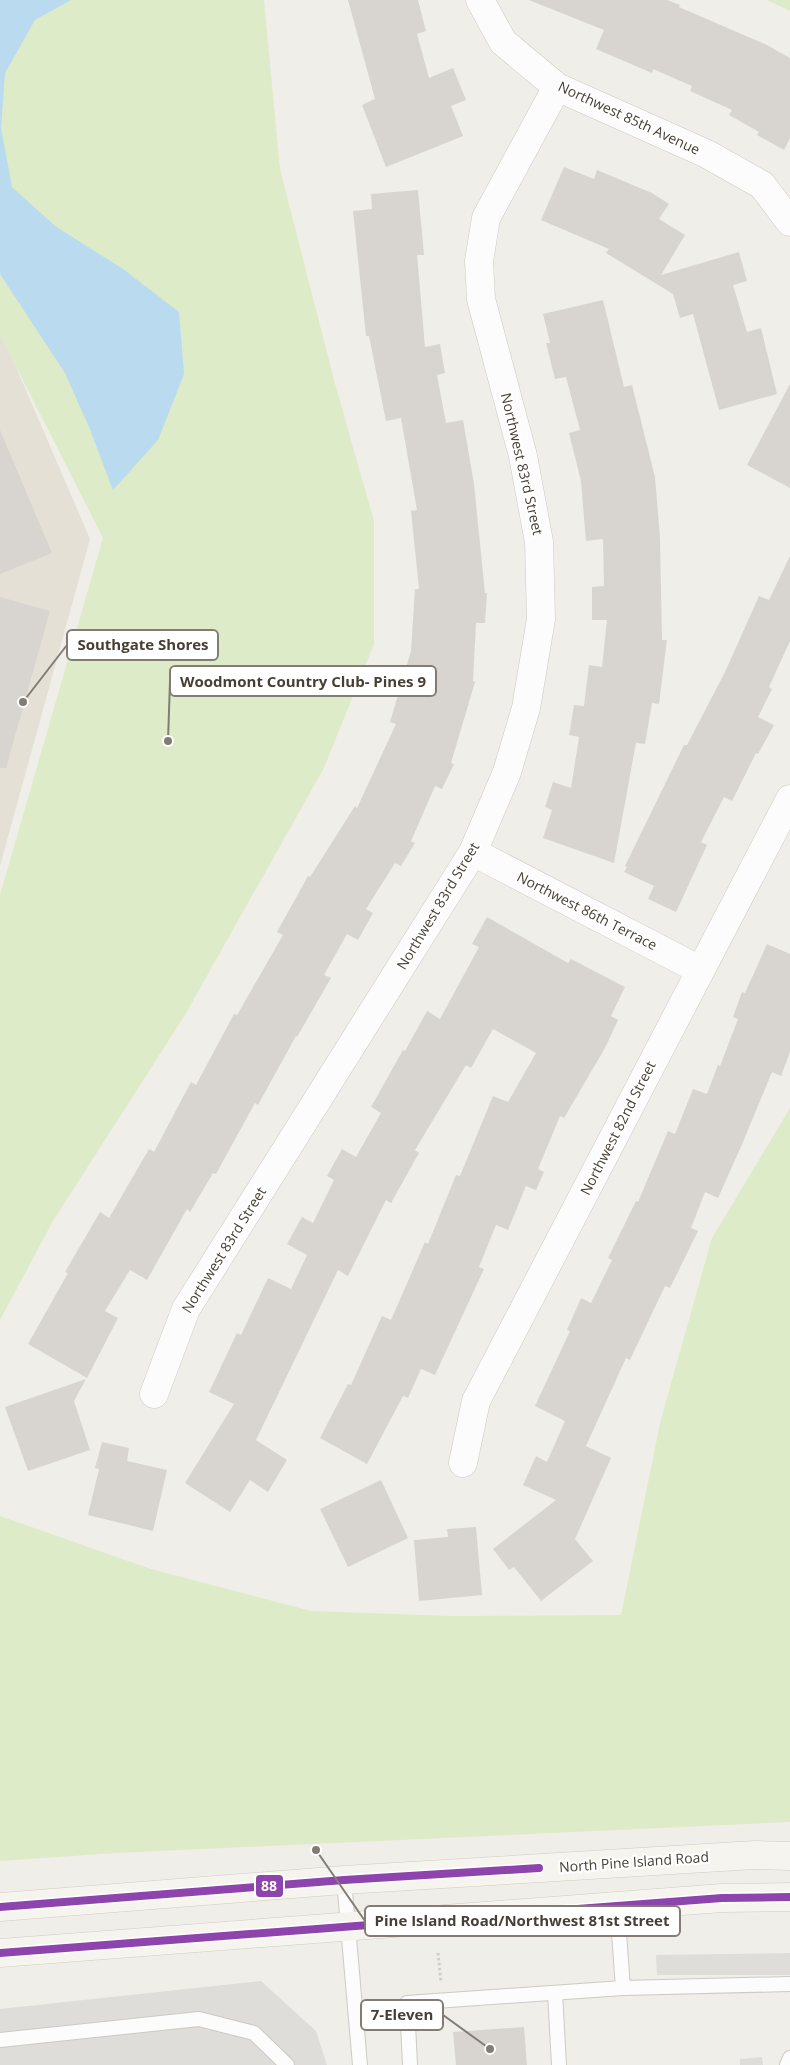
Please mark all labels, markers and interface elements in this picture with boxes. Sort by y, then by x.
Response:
street label: Northwest 85th Avenue [555,76,703,159]
street label: Northwest 83rd Street [497,391,548,537]
callout: Southgate Shores [67,630,218,660]
text: Southgate Shores [77,634,209,654]
callout: Woodmont Country Club- Pines 9 [170,666,436,696]
text: Woodmont Country Club- Pines 9 [180,671,426,691]
street label: Northwest 83rd Street [392,839,483,973]
street label: Northwest 86th Terrace [514,867,661,954]
street label: Northwest 82nd Street [575,1057,660,1198]
street label: Northwest 83rd Street [177,1183,270,1316]
street label: North Pine Island Road [558,1847,709,1876]
line badge: 88 [255,1874,284,1898]
text: 88 [261,1876,277,1895]
callout: Pine Island Road/Northwest 81st Street [365,1906,680,1936]
text: Pine Island Road/Northwest 81st Street [375,1910,670,1930]
callout: 7-Eleven [361,2000,443,2030]
text: 7-Eleven [371,2004,433,2024]

